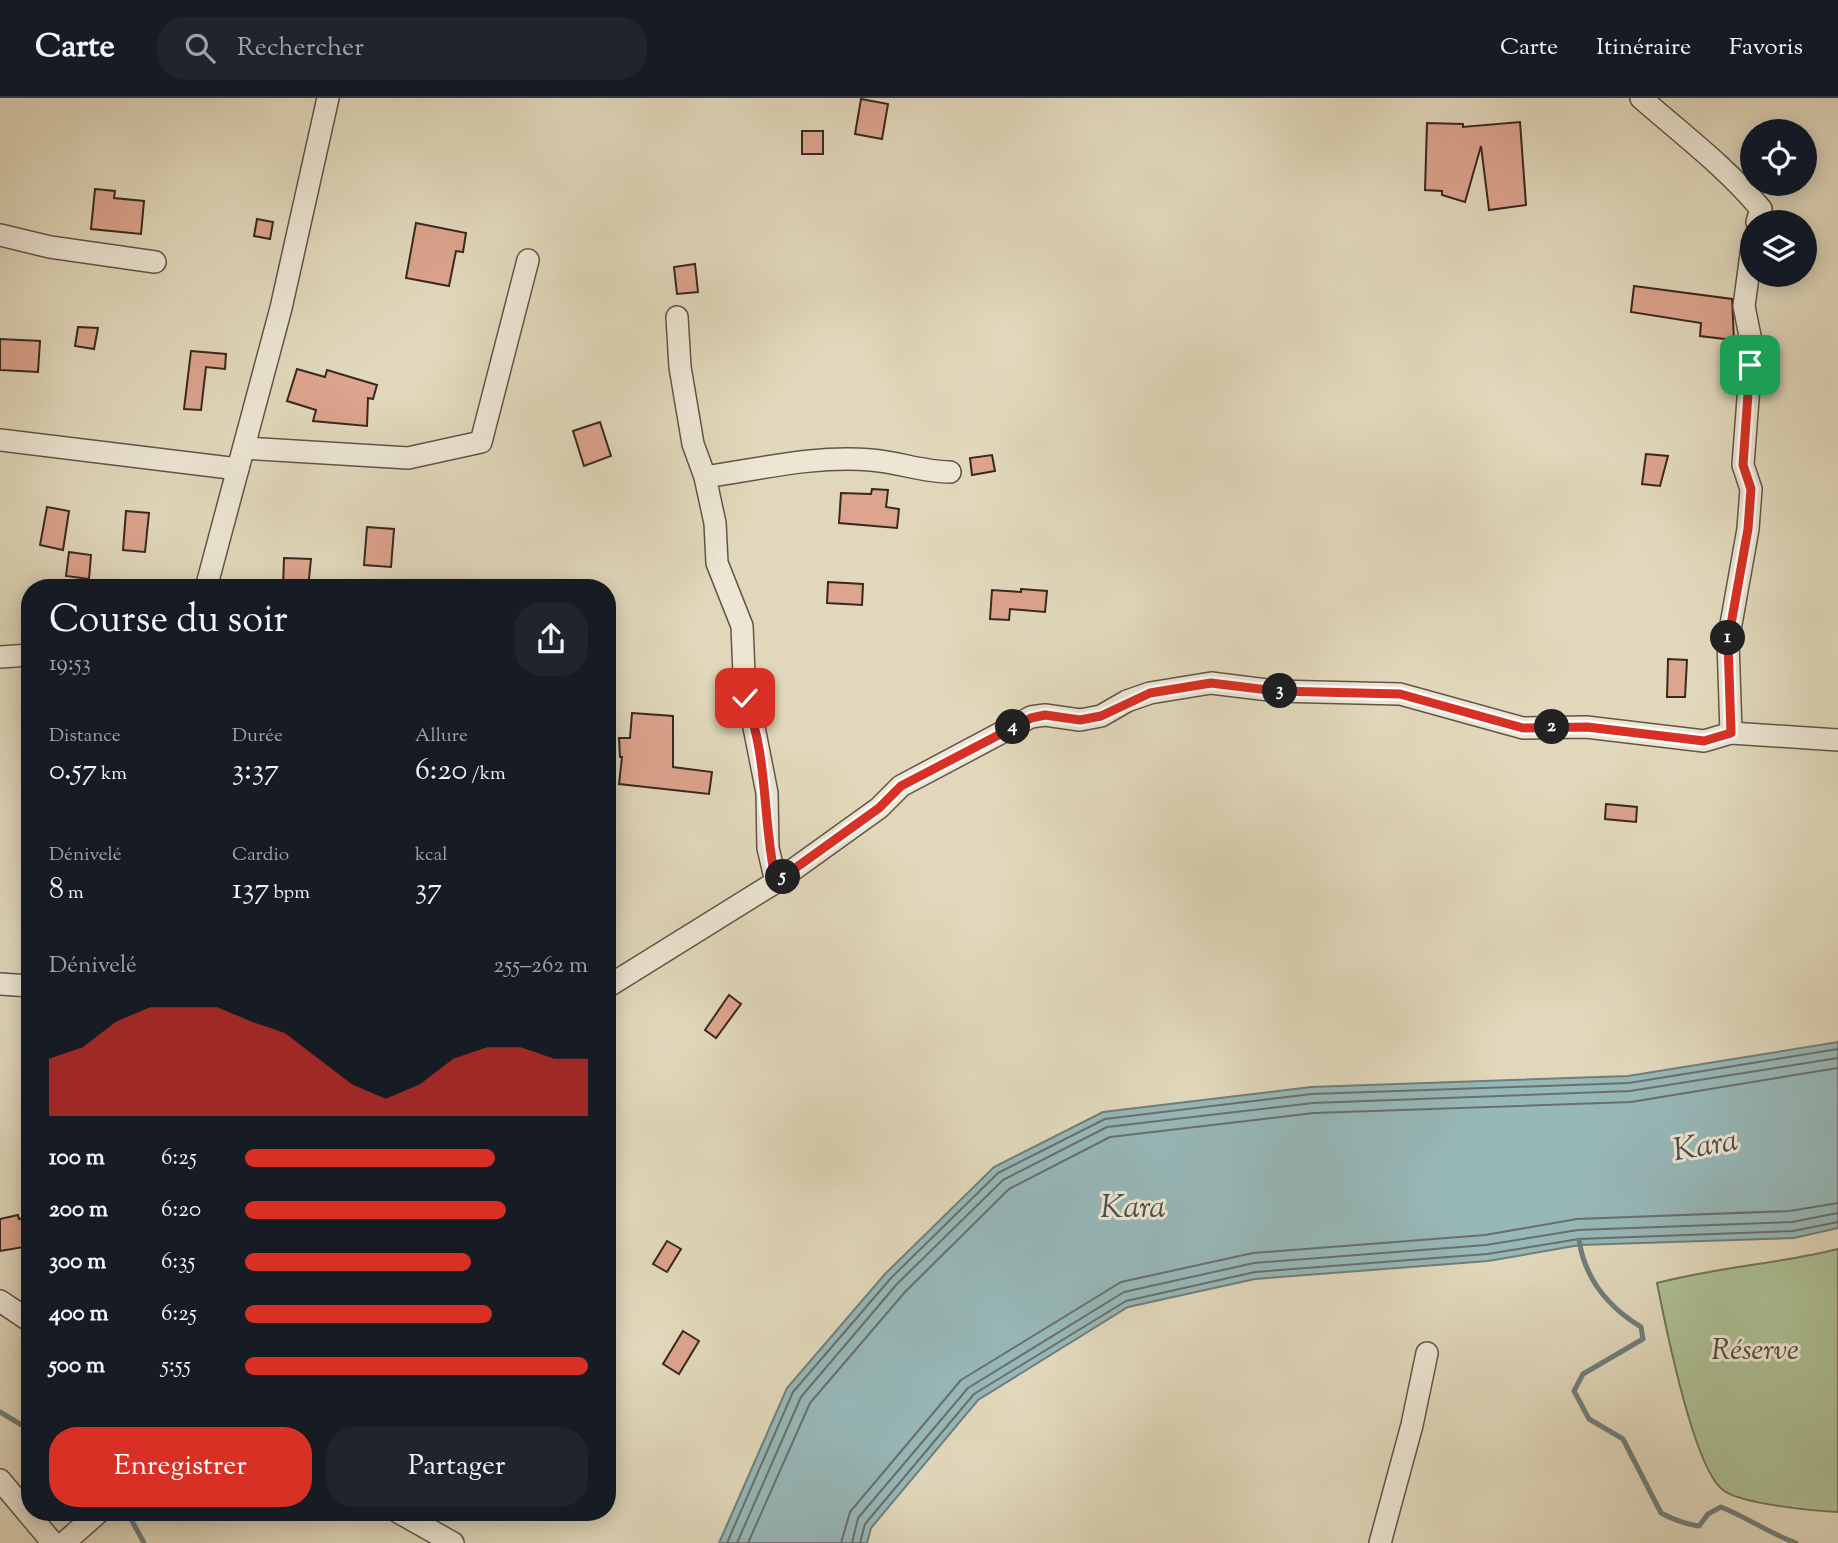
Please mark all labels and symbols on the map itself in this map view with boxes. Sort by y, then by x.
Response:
pin [1720,335,1780,395]
pin: 1 [1710,620,1746,656]
pin [715,668,775,728]
pin: 3 [1262,674,1298,708]
pin: 4 [996,710,1030,744]
pin: 2 [1534,710,1570,744]
pin: 5 [766,860,800,894]
water label: Kara [1669,1119,1742,1175]
water label: Kara [1100,1186,1166,1232]
park label: Réserve [1711,1330,1799,1373]

